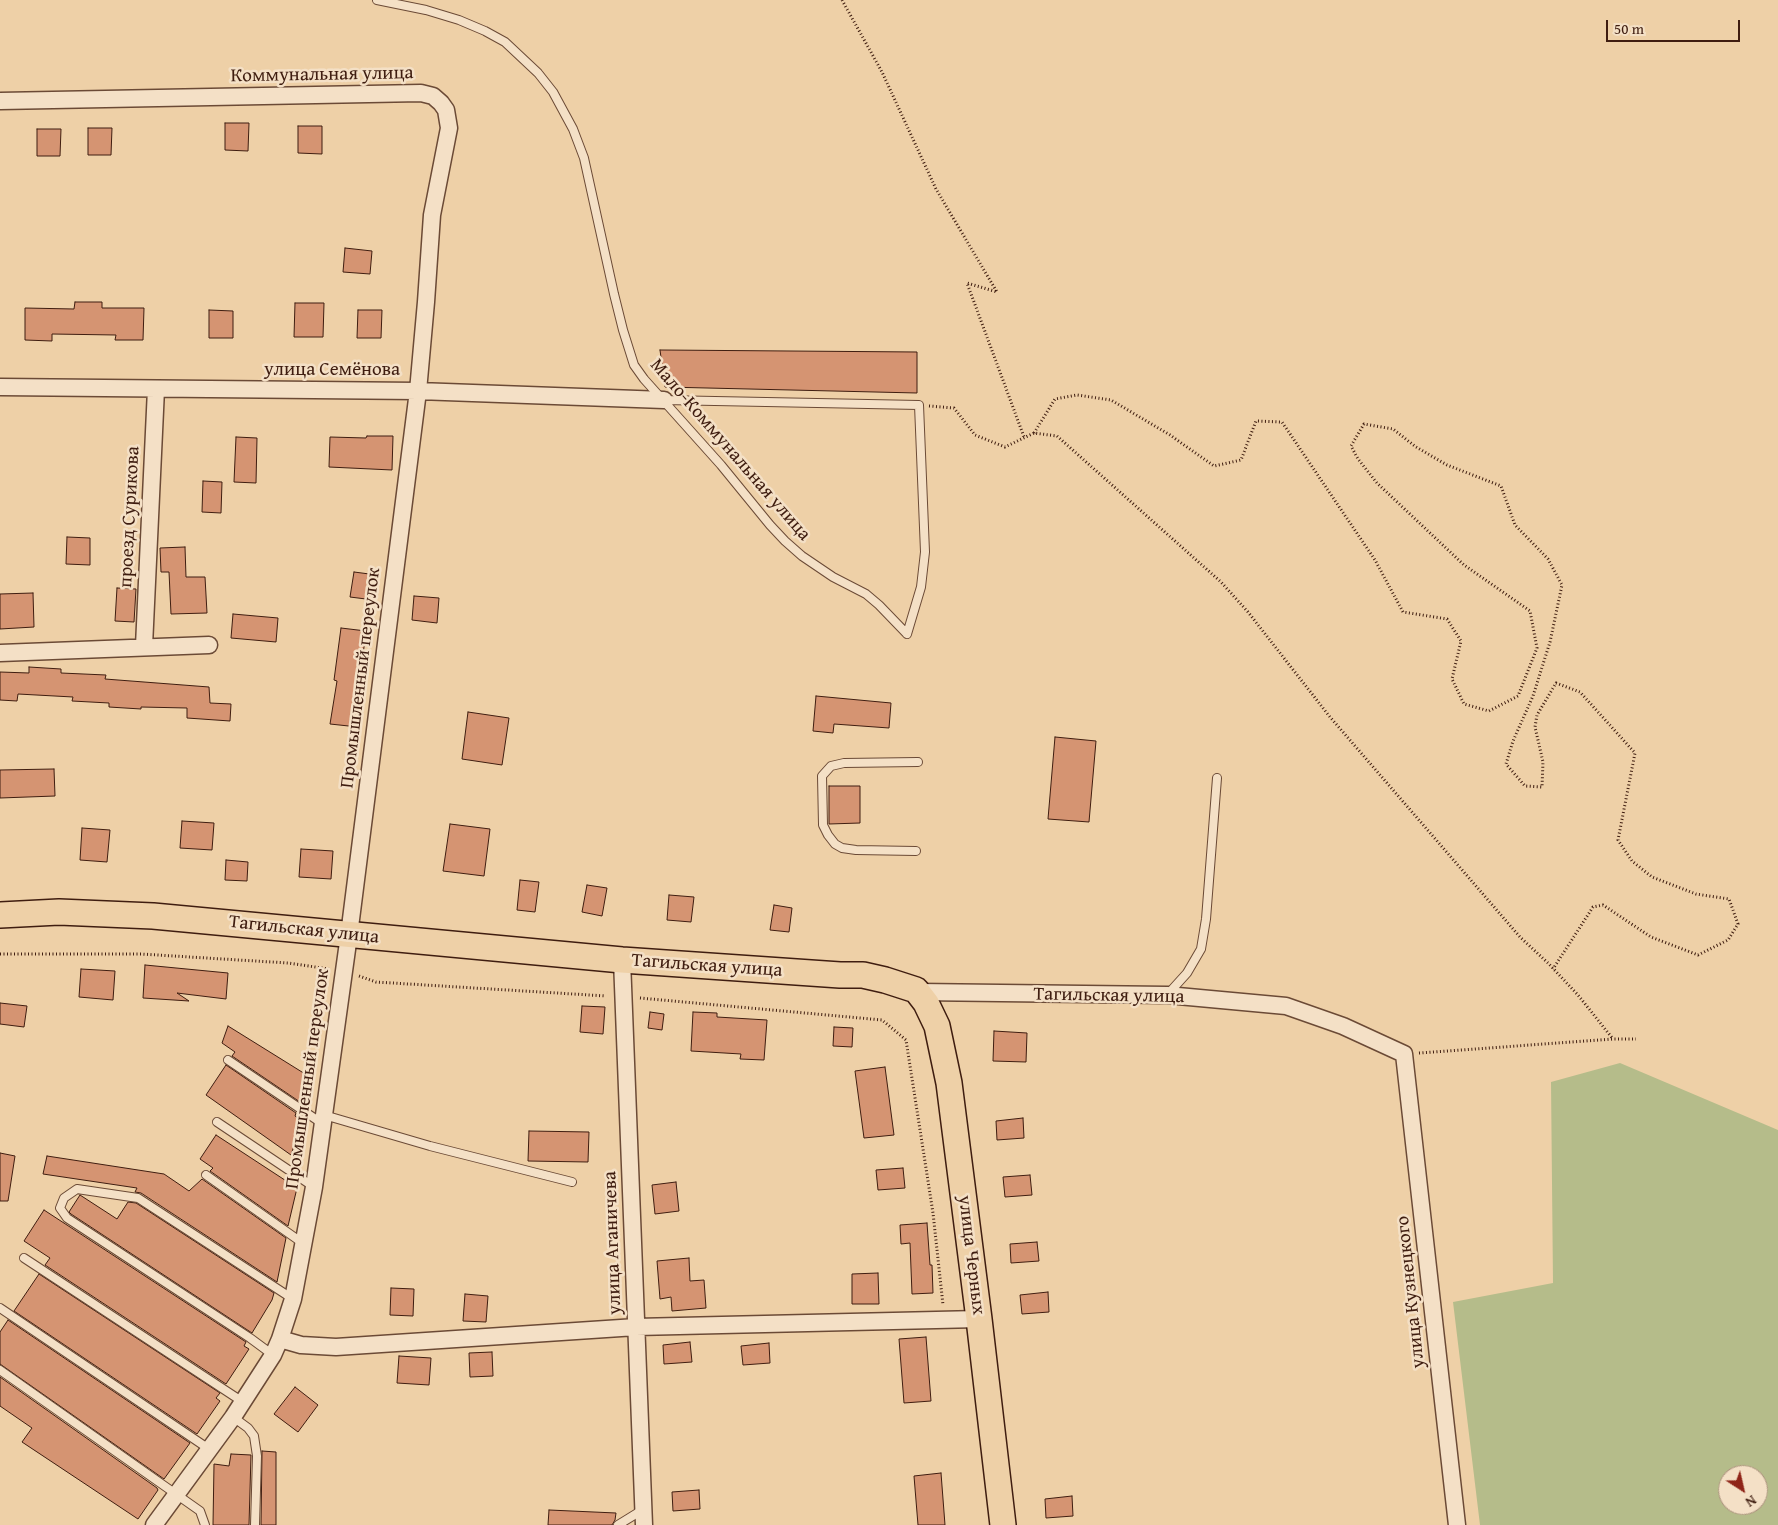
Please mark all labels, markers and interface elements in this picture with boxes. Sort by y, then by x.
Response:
scale bar [1608,10,1742,42]
text: 50 m [1614,18,1644,39]
street label: Коммунальная улица [230,62,414,88]
street label: Мало-Коммунальная улица [645,354,815,546]
street label: улица Семёнова [264,359,400,381]
street label: проезд Сурикова [115,446,145,588]
street label: Промышленный переулок [336,566,386,790]
street label: Тагильская улица [228,911,380,949]
street label: Тагильская улица [631,949,783,983]
street label: Промышленный переулок [281,967,335,1191]
street label: Тагильская улица [1033,983,1185,1009]
street label: улица Аганичева [599,1171,627,1315]
street label: улица Черных [952,1194,990,1316]
street label: улица Кузнецкого [1392,1215,1430,1369]
north arrow [1718,1465,1768,1515]
text: N [1741,1491,1761,1512]

